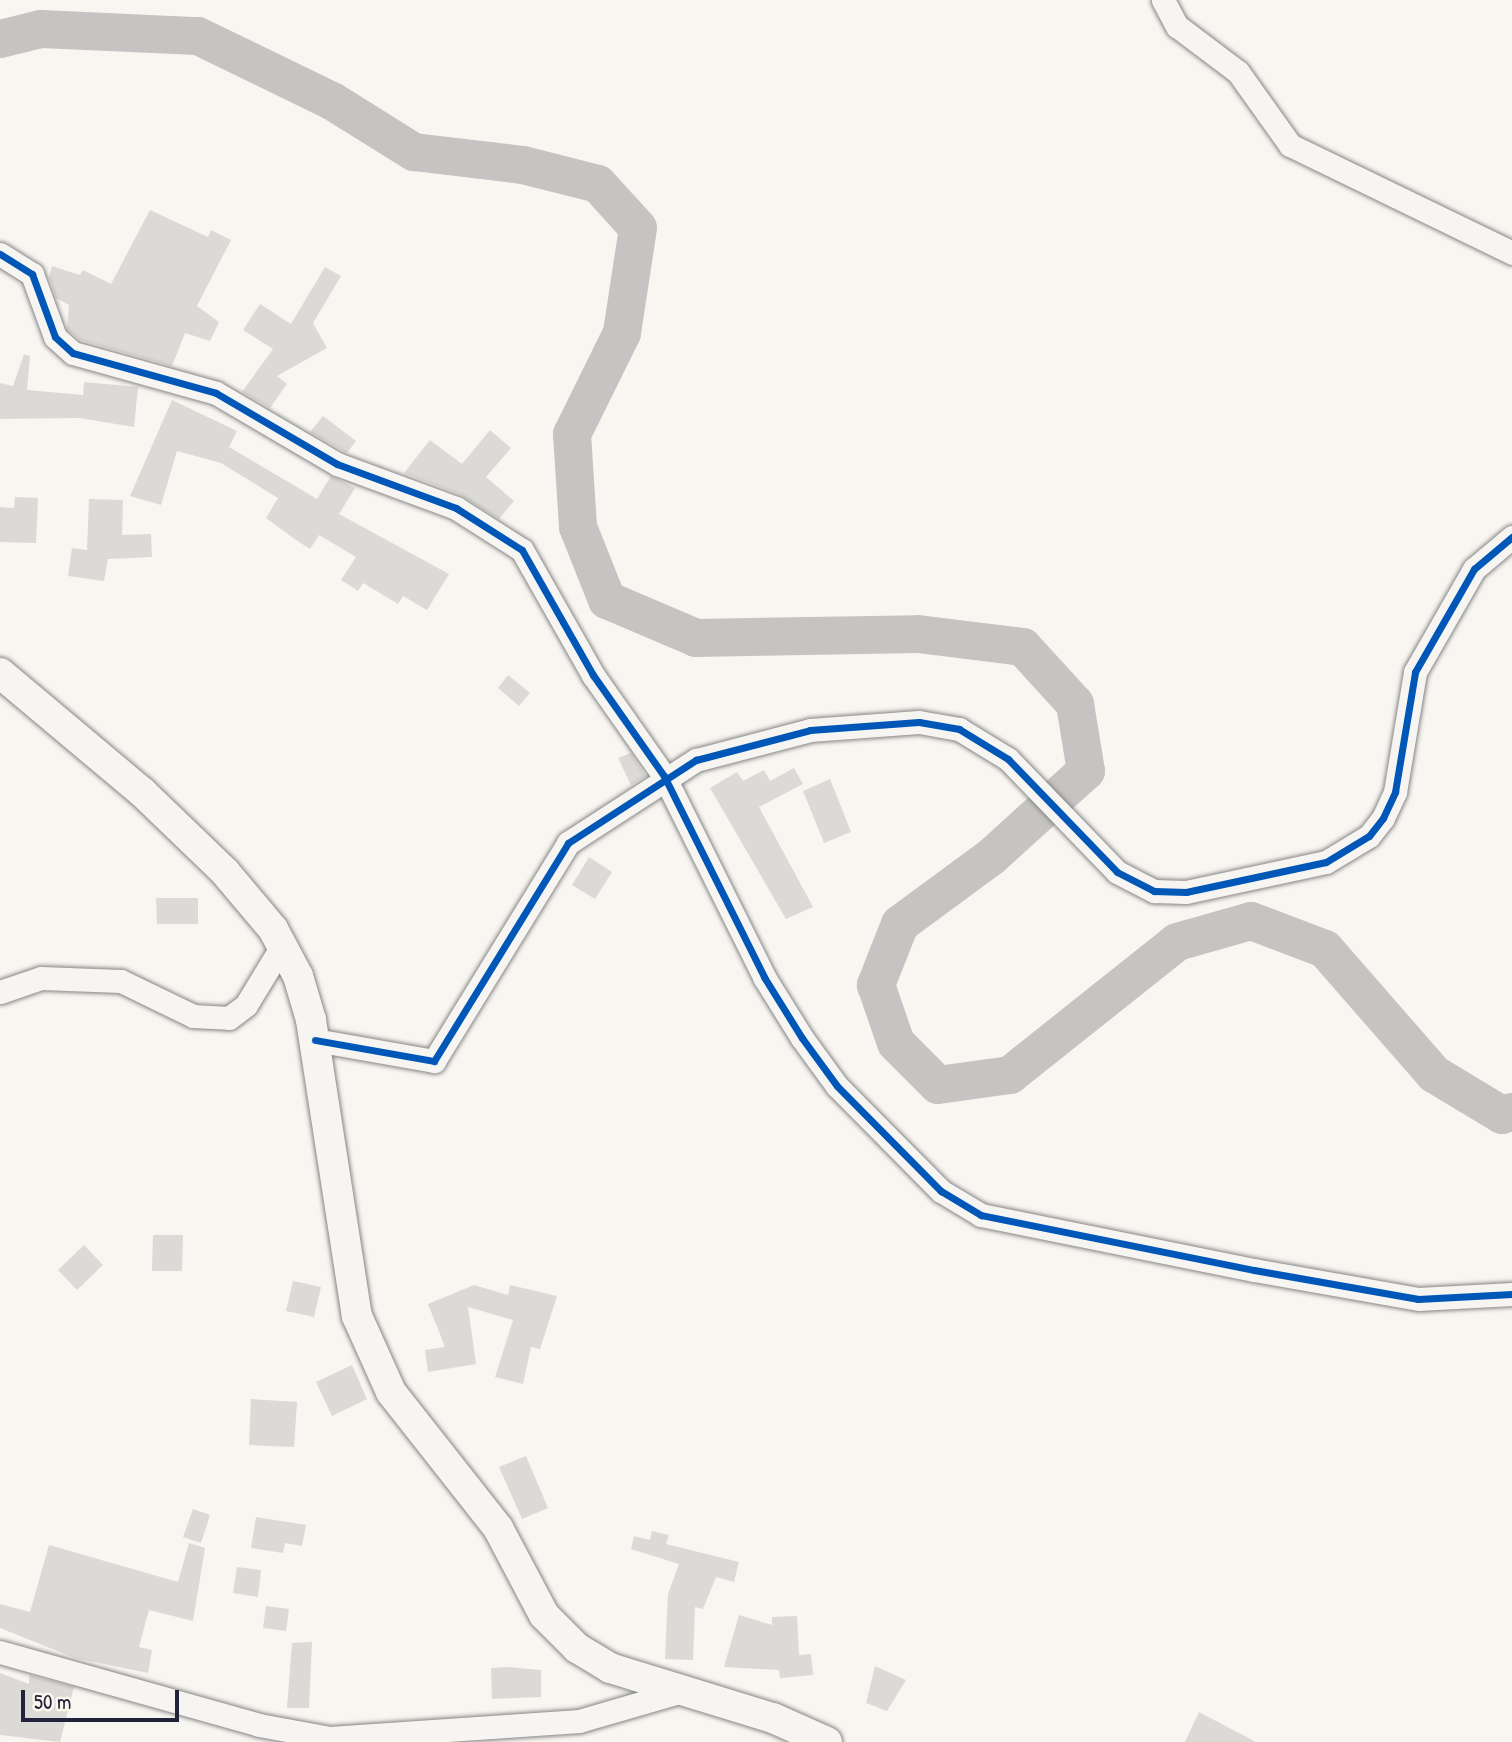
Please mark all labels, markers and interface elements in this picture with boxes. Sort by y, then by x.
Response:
scale bar [24,1676,182,1720]
text: 50 m [34,1687,71,1716]

